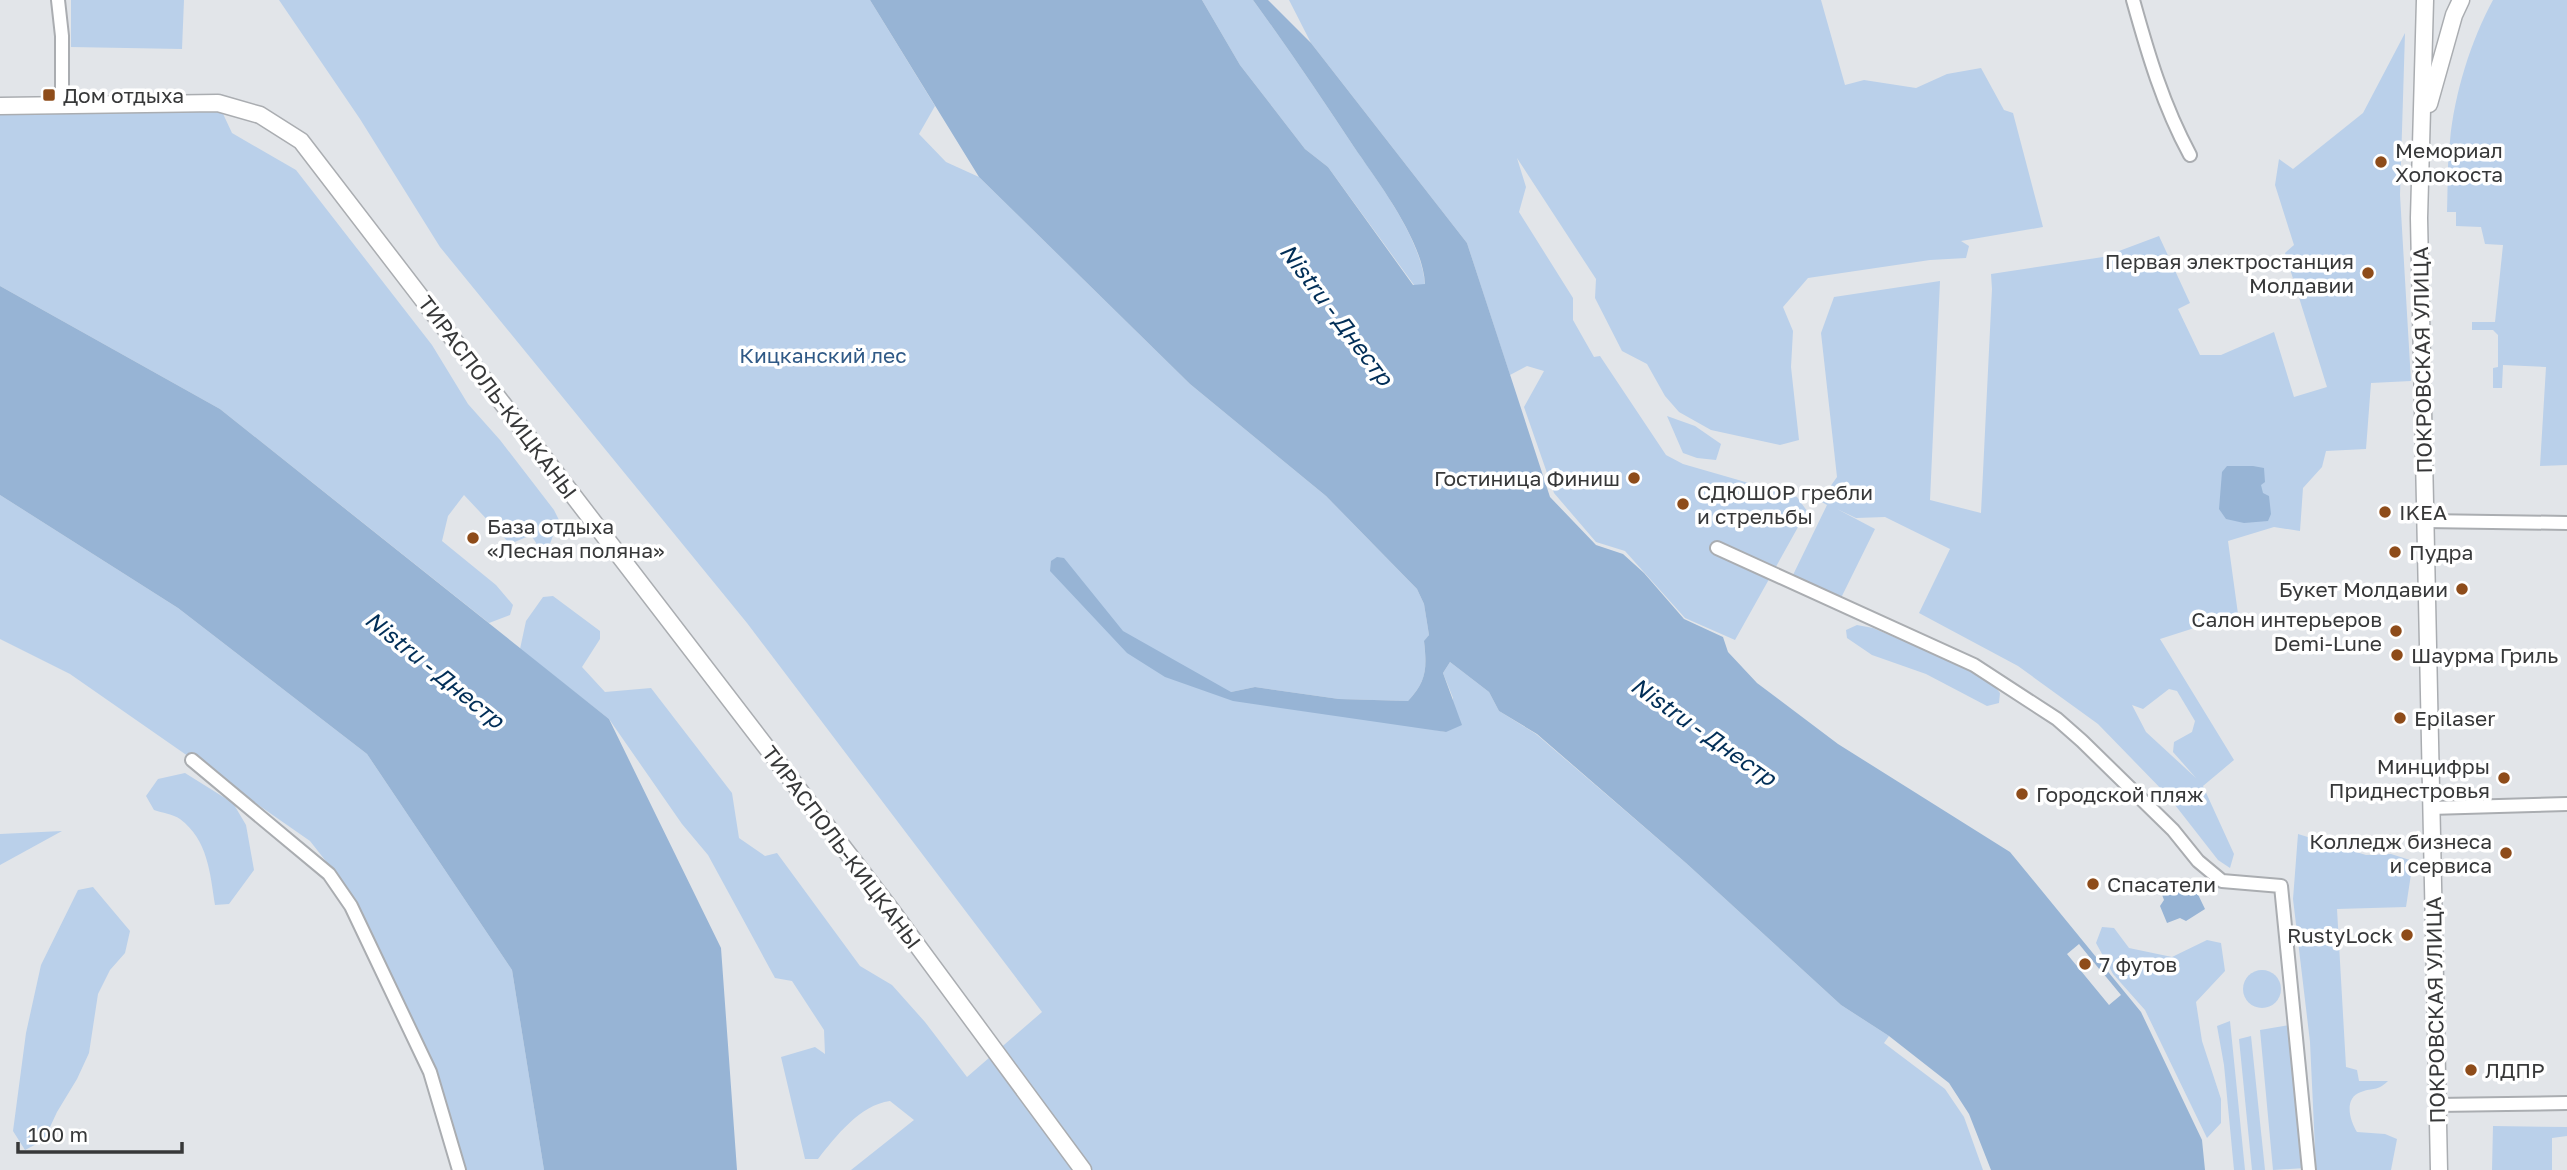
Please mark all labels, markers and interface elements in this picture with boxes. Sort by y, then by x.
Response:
place label: Дом отдыха [63,82,184,108]
marker: Дом отдыха [41,87,57,103]
place label: Мемориал Холокоста [2395,137,2503,187]
marker: Мемориал Холокоста [2373,154,2389,170]
water label: Nistru - Днестр [1275,238,1401,392]
street label: ПОКРОВСКАЯ УЛИЦА [2407,246,2437,474]
place label: Первая электростанция Молдавии [2105,248,2354,298]
marker: Первая электростанция Молдавии [2360,265,2376,281]
street label: ТИРАСПОЛЬ-КИЦКАНЫ [413,290,583,504]
park label: Кицканский лес [739,342,907,368]
place label: Гостиница Финиш [1434,465,1620,491]
marker: Гостиница Финиш [1626,470,1642,486]
place label: СДЮШОР гребли и стрельбы [1697,479,1873,529]
marker: СДЮШОР гребли и стрельбы [1675,496,1691,512]
place label: IKEA [2399,499,2447,525]
marker: IKEA [2377,504,2393,520]
place label: База отдыха «Лесная поляна» [487,513,665,563]
marker: База отдыха «Лесная поляна» [465,530,481,546]
place label: Пудра [2409,539,2473,565]
marker: Пудра [2387,544,2403,560]
place label: Букет Молдавии [2279,576,2448,602]
marker: Букет Молдавии [2454,581,2470,597]
water label: Nistru - Днестр [360,605,511,735]
place label: Салон интерьеров Demi-Lune [2191,606,2382,656]
marker: Салон интерьеров Demi-Lune [2388,623,2404,639]
place label: Шаурма Гриль [2411,642,2558,668]
marker: Шаурма Гриль [2389,647,2405,663]
water label: Nistru - Днестр [1626,671,1783,792]
place label: Epilaser [2414,705,2495,731]
marker: Epilaser [2392,710,2408,726]
street label: ТИРАСПОЛЬ-КИЦКАНЫ [757,740,927,954]
place label: Минцифры Приднестровья [2329,753,2490,803]
marker: Минцифры Приднестровья [2496,770,2512,786]
place label: Городской пляж [2036,781,2204,807]
marker: Городской пляж [2014,786,2030,802]
place label: Колледж бизнеса и сервиса [2309,828,2492,878]
marker: Колледж бизнеса и сервиса [2498,845,2514,861]
place label: Спасатели [2107,871,2216,897]
marker: Спасатели [2085,876,2101,892]
street label: ПОКРОВСКАЯ УЛИЦА [2420,896,2450,1124]
place label: RustyLock [2287,922,2393,948]
marker: RustyLock [2399,927,2415,943]
place label: 7 футов [2099,951,2177,977]
marker: 7 футов [2077,956,2093,972]
place label: ЛДПР [2485,1057,2545,1083]
marker: ЛДПР [2463,1062,2479,1078]
scale bar [18,1110,182,1154]
text: 100 m [28,1121,88,1147]

